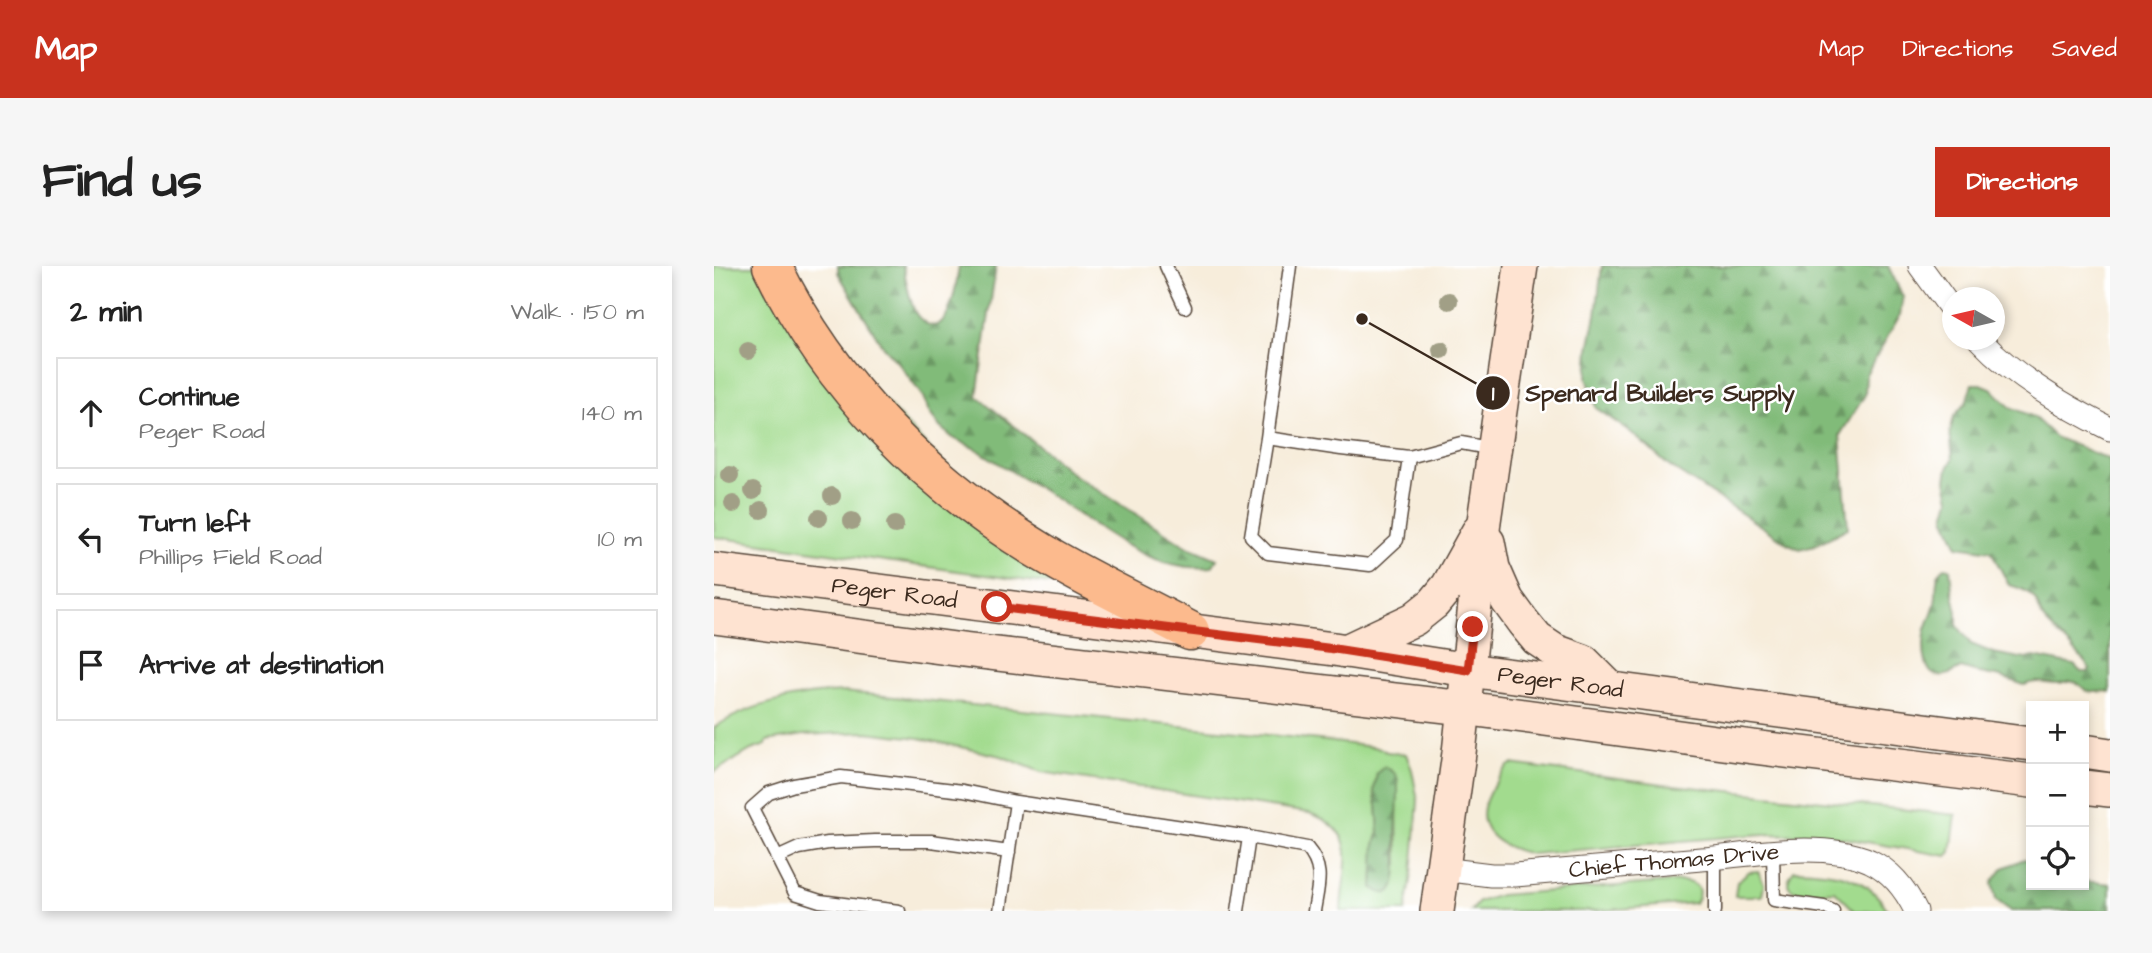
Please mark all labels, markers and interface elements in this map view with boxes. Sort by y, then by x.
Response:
text: Map [35,26,97,72]
text: Map [1819,32,1864,66]
text: Directions [1902,32,2014,66]
text: Saved [2052,32,2117,66]
button: Directions [1935,147,2110,217]
text: Find us [42,148,202,216]
north arrow [1942,287,2005,350]
text: 2 min [70,291,142,333]
text: Walk · 150 m [510,296,644,328]
callout: Spenard Builders Supply [1476,370,1808,415]
text: Spenard Builders Supply [1524,377,1795,413]
text: Continue [139,379,240,415]
text: 1 [1492,379,1495,408]
icon: ahead [72,394,110,432]
text: 140 m [582,397,642,429]
text: Peger Road [139,415,265,447]
text: Turn left [139,505,250,541]
icon: left [72,520,110,558]
text: 10 m [597,523,642,555]
text: Phillips Field Road [139,541,322,573]
street label: Peger Road [830,569,959,617]
route start [981,591,1012,622]
route end [1457,611,1488,642]
icon: arrive [72,646,110,684]
text: Arrive at destination [139,647,384,683]
street label: Peger Road [1496,658,1625,706]
map controls [2026,701,2089,890]
button: + [2026,701,2089,764]
button: − [2026,764,2089,827]
button: locate [2026,827,2089,890]
street label: Chief Thomas Drive [1568,836,1780,886]

